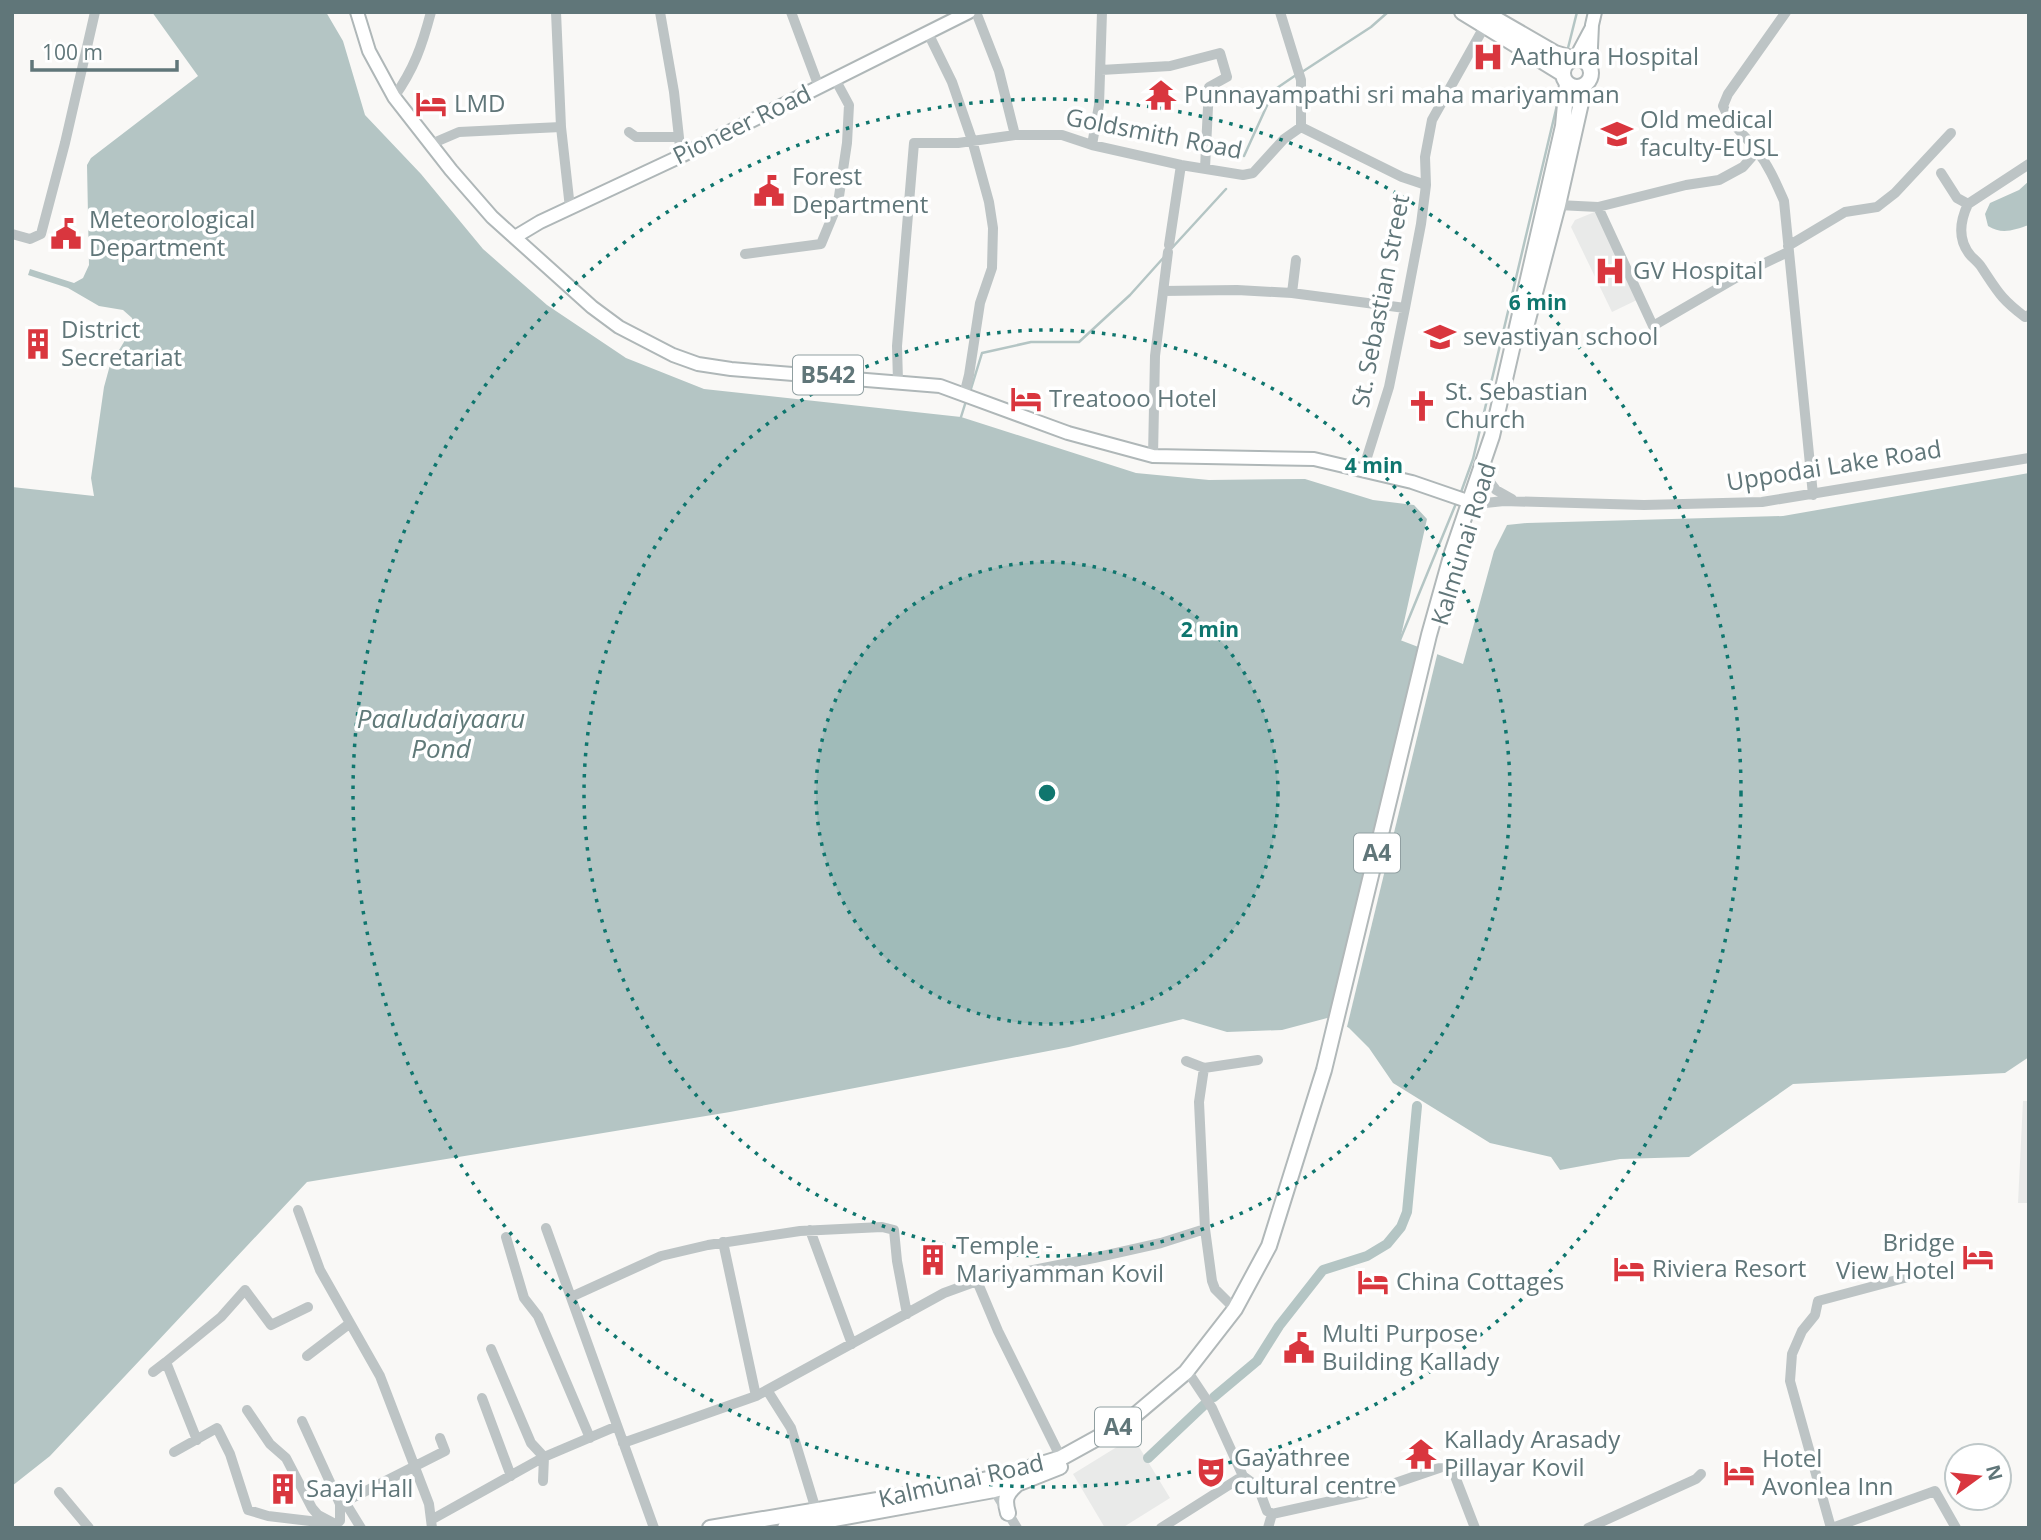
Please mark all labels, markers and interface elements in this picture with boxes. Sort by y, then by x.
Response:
scale bar [32,28,177,72]
text: 100 m [42,38,103,66]
place label: Aathura Hospital [1511,39,1699,72]
hospital icon: Aathura Hospital [1471,40,1505,74]
street label: Pioneer Road [667,76,816,171]
place label: Punnayampathi sri maha mariyamman [1184,77,1620,110]
temple icon: Punnayampathi sri maha mariyamman [1144,78,1178,112]
place label: LMD [454,86,506,119]
hotel icon: LMD [414,87,448,121]
street label: Goldsmith Road [1063,99,1245,166]
place label: Old medical faculty-EUSL [1640,102,1779,163]
school or university icon: Old medical faculty-EUSL [1600,117,1634,151]
place label: Forest Department [792,159,928,220]
public building icon: Forest Department [752,174,786,208]
street label: St. Sebastian Street [1343,191,1416,410]
place label: Meteorological Department [89,202,255,263]
public building icon: Meteorological Department [49,217,83,251]
place label: GV Hospital [1633,253,1763,286]
hospital icon: GV Hospital [1593,254,1627,288]
text: 6 min [1509,288,1567,316]
place label: District Secretariat [61,312,182,373]
place label: sevastiyan school [1463,319,1658,352]
school or university icon: sevastiyan school [1423,320,1457,354]
building icon: District Secretariat [21,327,55,361]
road number: B542 [793,356,863,394]
place label: St. Sebastian Church [1445,374,1588,435]
place label: Treatooo Hotel [1049,381,1217,414]
hotel icon: Treatooo Hotel [1009,382,1043,416]
church icon: St. Sebastian Church [1405,389,1439,423]
street label: Uppodai Lake Road [1724,431,1944,498]
text: 4 min [1345,451,1403,479]
street label: Kalmunai Road [1422,458,1503,629]
text: 2 min [1181,615,1239,643]
water label: Paaludaiyaaru Pond [357,700,525,766]
centre of rings [1035,781,1059,805]
road number: A4 [1354,834,1400,873]
place label: Bridge View Hotel [1836,1225,1955,1286]
place label: Temple - Mariyamman Kovil [956,1228,1164,1289]
hotel icon: Bridge View Hotel [1961,1240,1995,1274]
building icon: Temple - Mariyamman Kovil [916,1243,950,1277]
place label: Riviera Resort [1652,1251,1806,1284]
hotel icon: Riviera Resort [1612,1252,1646,1286]
place label: China Cottages [1396,1264,1564,1297]
hotel icon: China Cottages [1356,1265,1390,1299]
place label: Multi Purpose Building Kallady [1322,1316,1500,1377]
public building icon: Multi Purpose Building Kallady [1282,1331,1316,1365]
road number: A4 [1095,1408,1141,1446]
place label: Kallady Arasady Pillayar Kovil [1444,1422,1621,1483]
temple icon: Kallady Arasady Pillayar Kovil [1404,1437,1438,1471]
place label: Gayathree cultural centre [1234,1440,1397,1501]
place label: Hotel Avonlea Inn [1762,1441,1894,1502]
north arrow [1943,1442,2013,1512]
street label: Kalmunai Road [875,1444,1047,1515]
theatre icon: Gayathree cultural centre [1194,1455,1228,1489]
hotel icon: Hotel Avonlea Inn [1722,1456,1756,1490]
text: N [1980,1462,2009,1483]
place label: Saayi Hall [306,1471,413,1504]
building icon: Saayi Hall [266,1472,300,1506]

